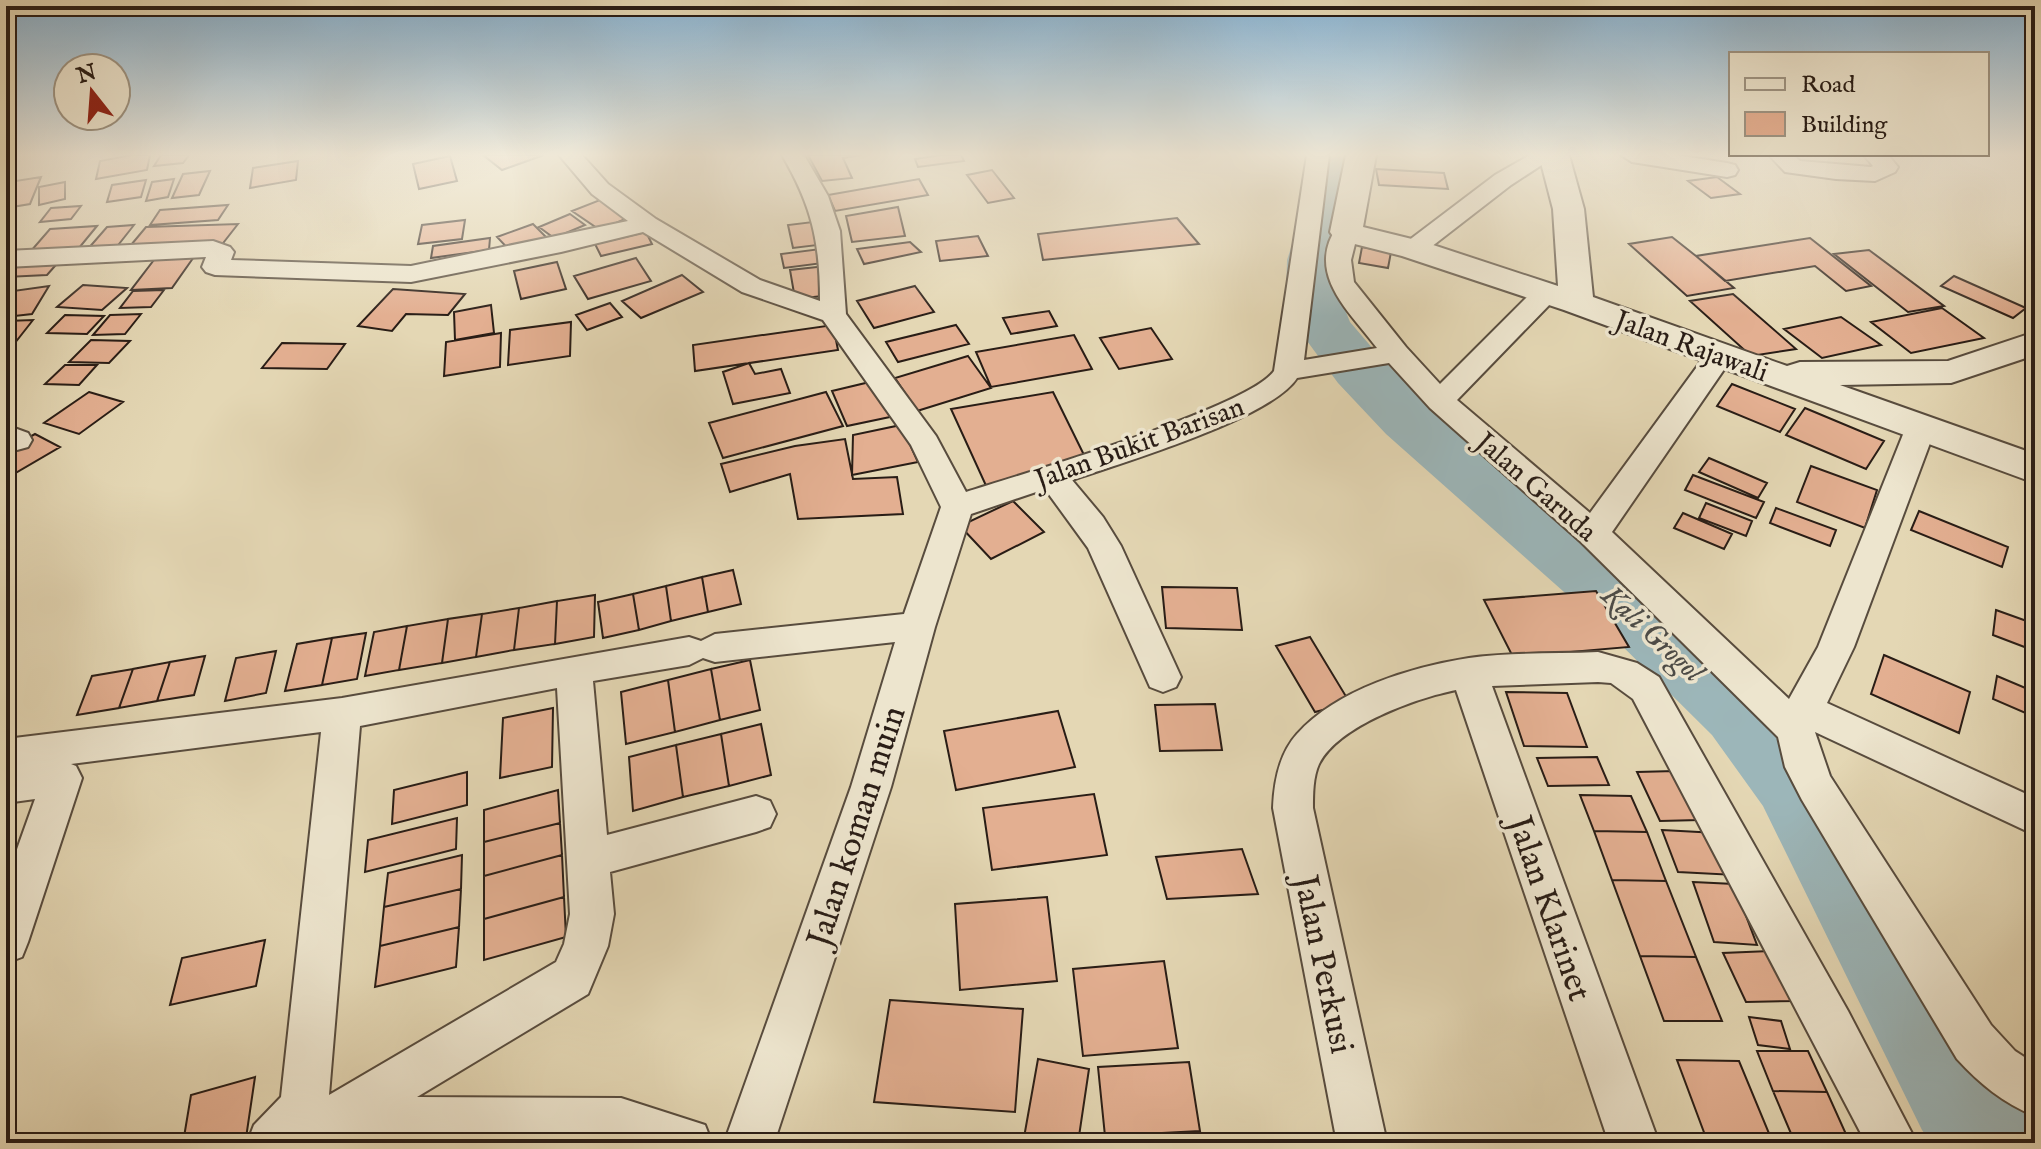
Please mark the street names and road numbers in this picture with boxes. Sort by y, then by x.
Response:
street label: Jalan Rajawali [1607,302,1773,391]
street label: Jalan Bukit Barisan [1028,390,1249,499]
street label: Jalan Garuda [1465,424,1604,551]
street label: Jalan koman muin [797,701,917,956]
street label: Jalan Klarinet [1496,807,1600,1007]
street label: Jalan Perkusi [1282,867,1362,1058]

